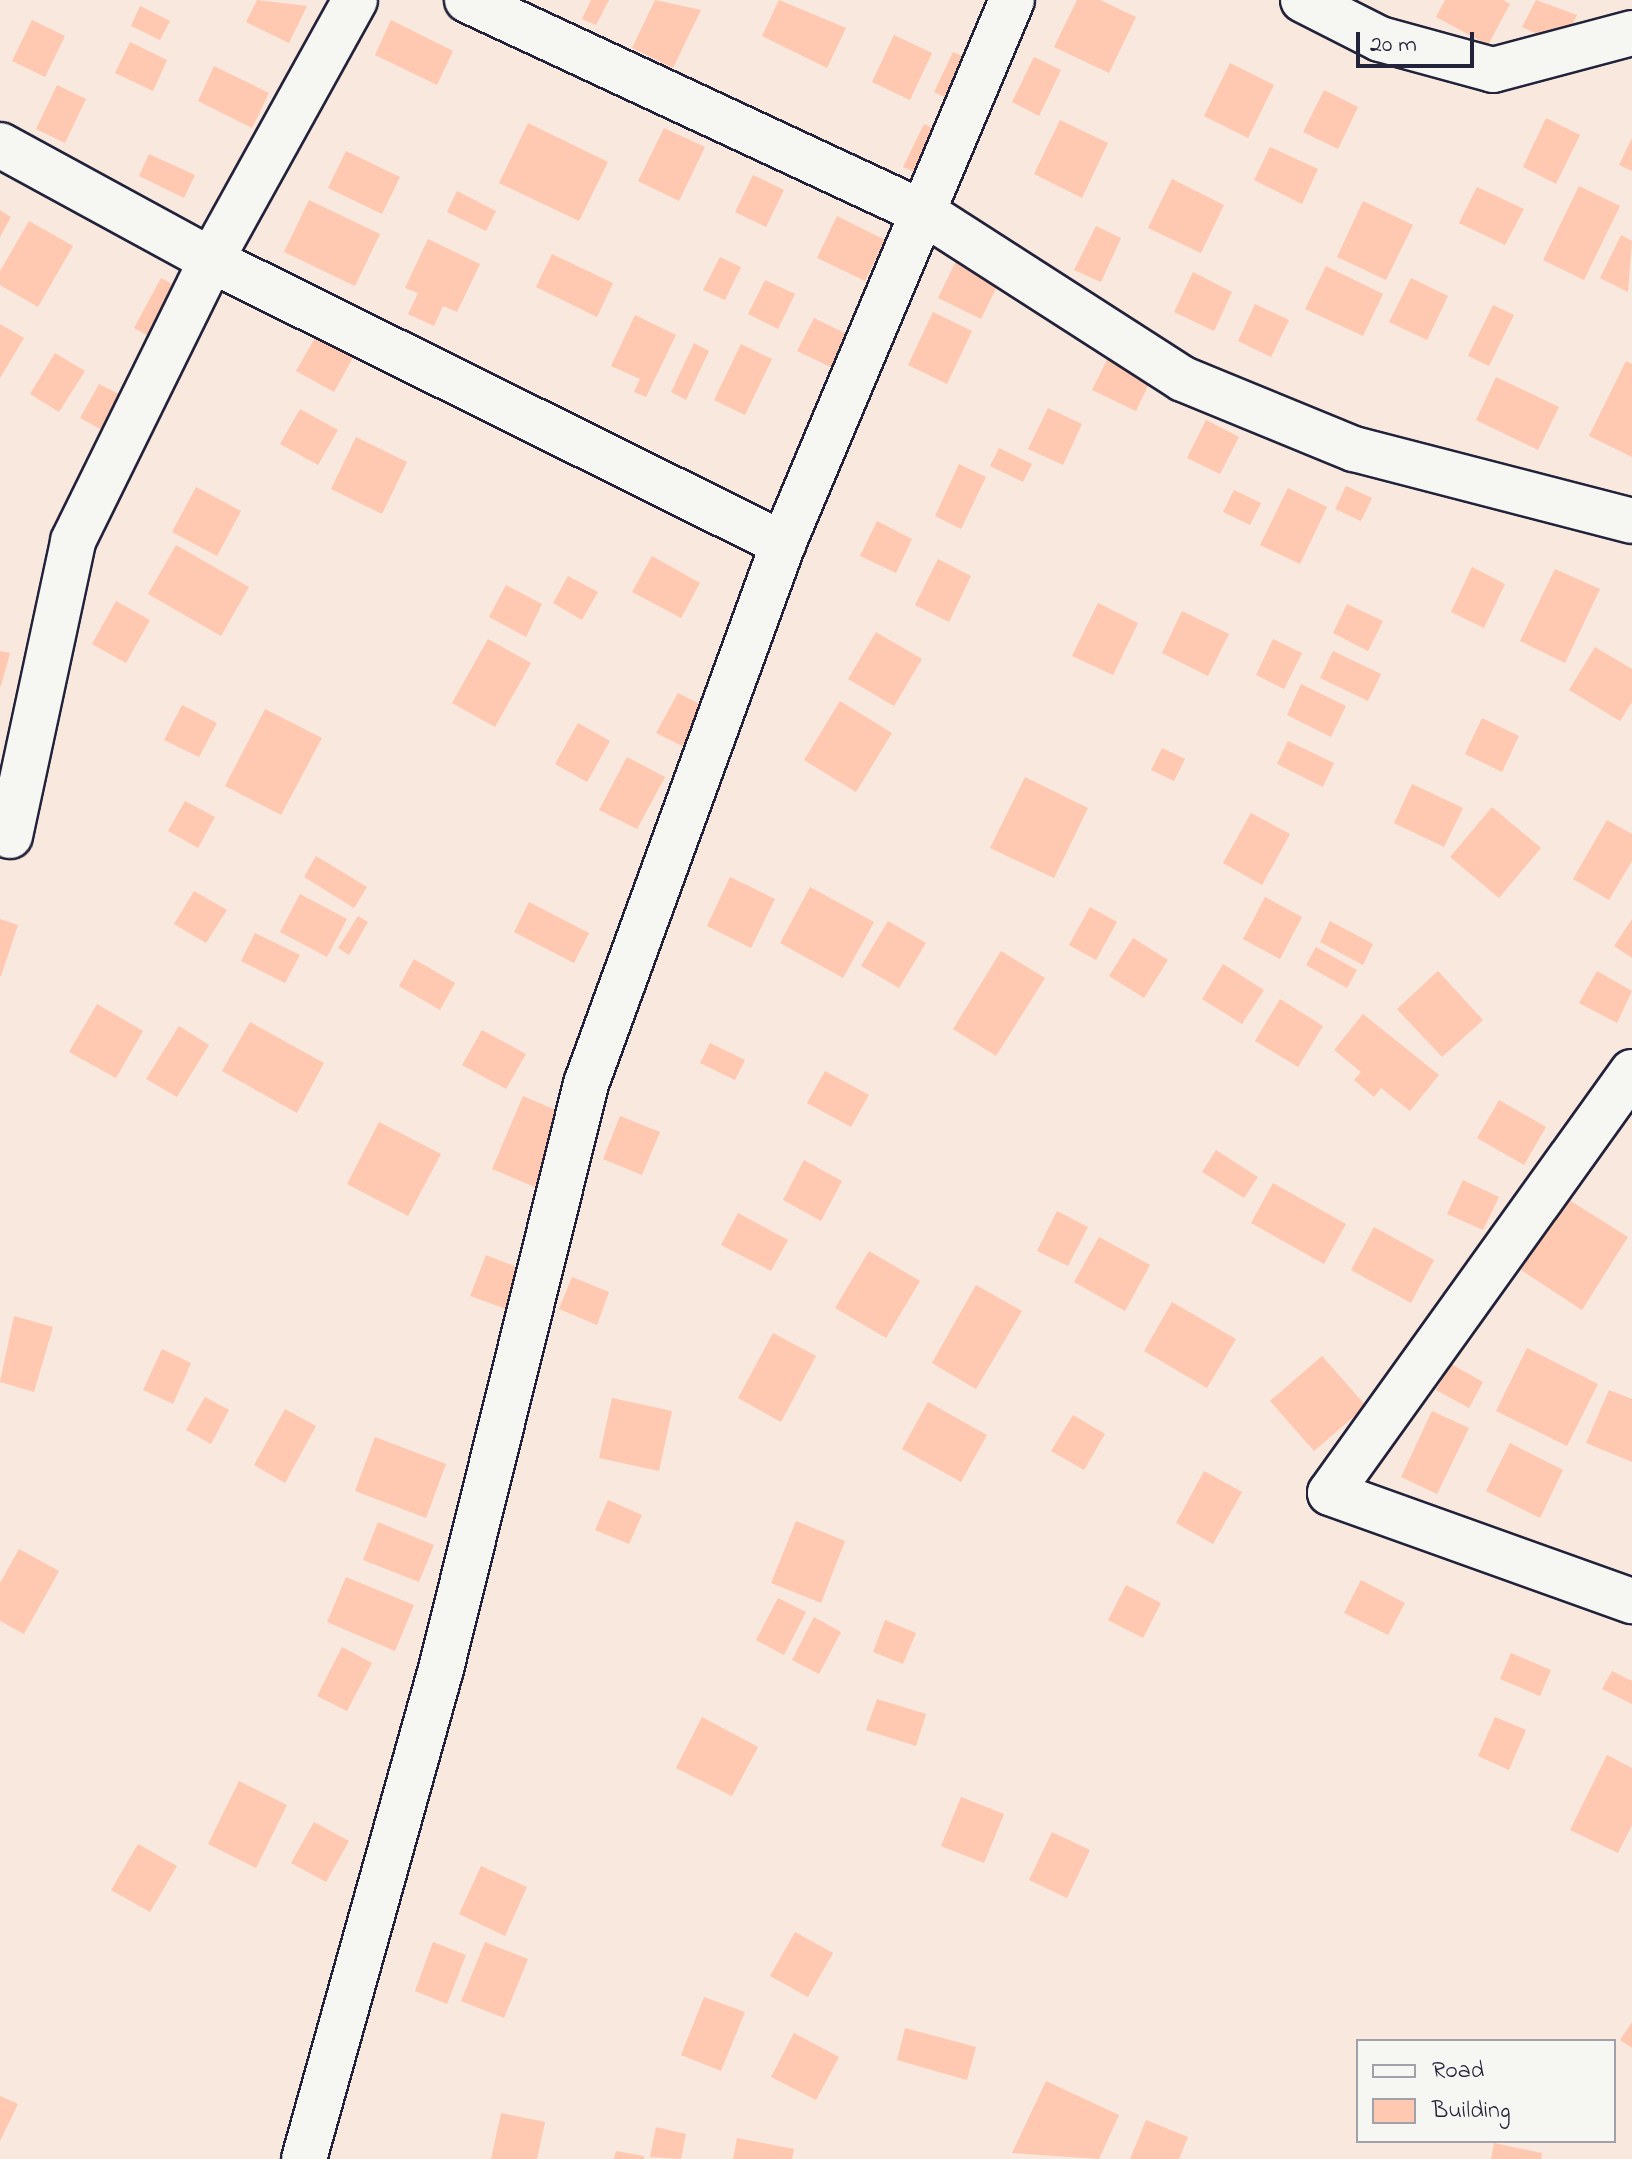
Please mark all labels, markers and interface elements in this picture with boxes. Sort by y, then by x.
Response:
scale bar [1360,16,1478,66]
text: 20 m [1370,28,1417,63]
legend [1356,2039,1616,2143]
text: Road [1432,2054,1484,2089]
text: Building [1432,2094,1511,2129]

